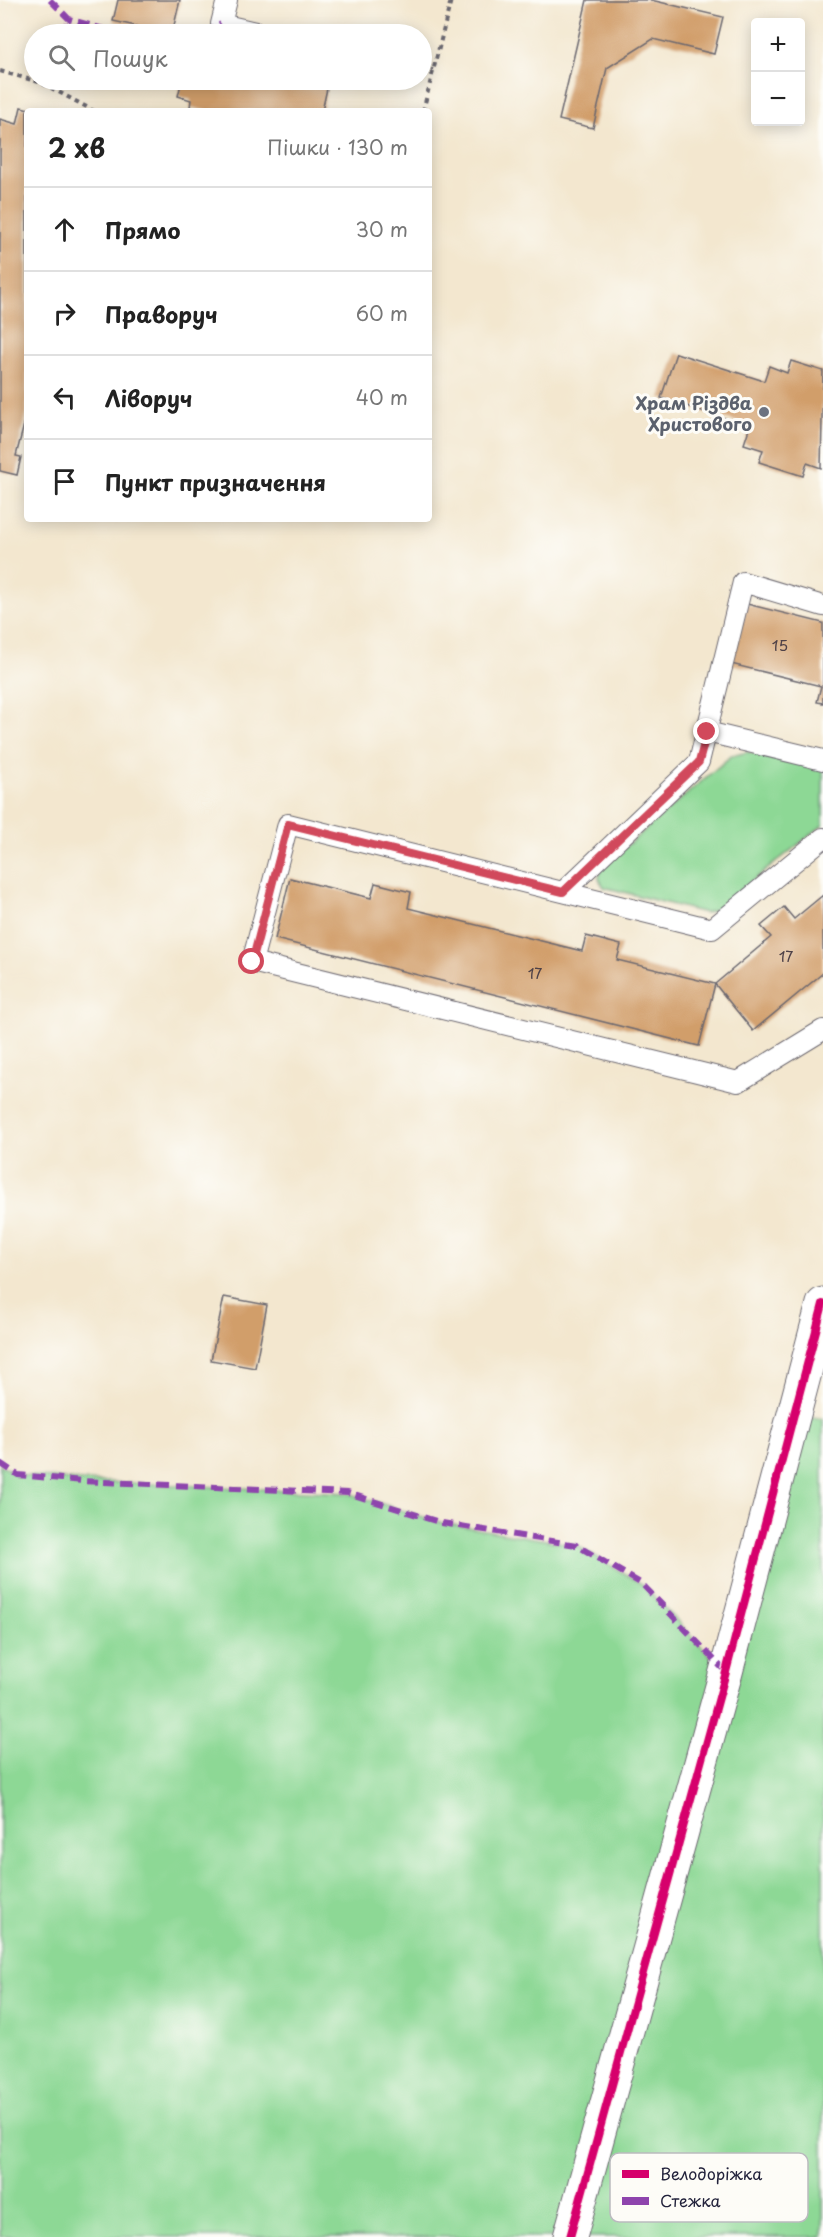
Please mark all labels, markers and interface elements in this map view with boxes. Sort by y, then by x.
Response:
map controls [751,18,805,126]
button: + [751,18,805,72]
search box [24,24,432,90]
icon: search [45,41,78,74]
text: Пошук [93,41,168,74]
button: − [751,72,805,126]
text: 2 хв [48,128,105,167]
text: Пішки · 130 m [267,132,408,162]
icon: ahead [48,213,81,246]
text: Прямо [105,213,180,246]
text: 30 m [355,214,408,244]
icon: right [48,297,81,330]
text: Праворуч [105,297,218,330]
text: 60 m [356,298,408,328]
icon: left [48,381,81,414]
text: Ліворуч [105,381,192,414]
text: 40 m [356,382,408,412]
place label: Храм Різдва Христового [636,389,752,437]
marker: Храм Різдва Христового [757,405,771,419]
icon: arrive [48,465,81,498]
text: Пункт призначення [105,465,326,498]
house number: 15 [772,633,788,656]
route end [693,718,719,744]
house number: 17 [779,944,793,967]
route start [238,948,264,974]
house number: 17 [528,961,542,984]
legend [610,2153,808,2222]
text: Велодоріжка [660,2161,762,2185]
text: Стежка [660,2188,721,2212]

